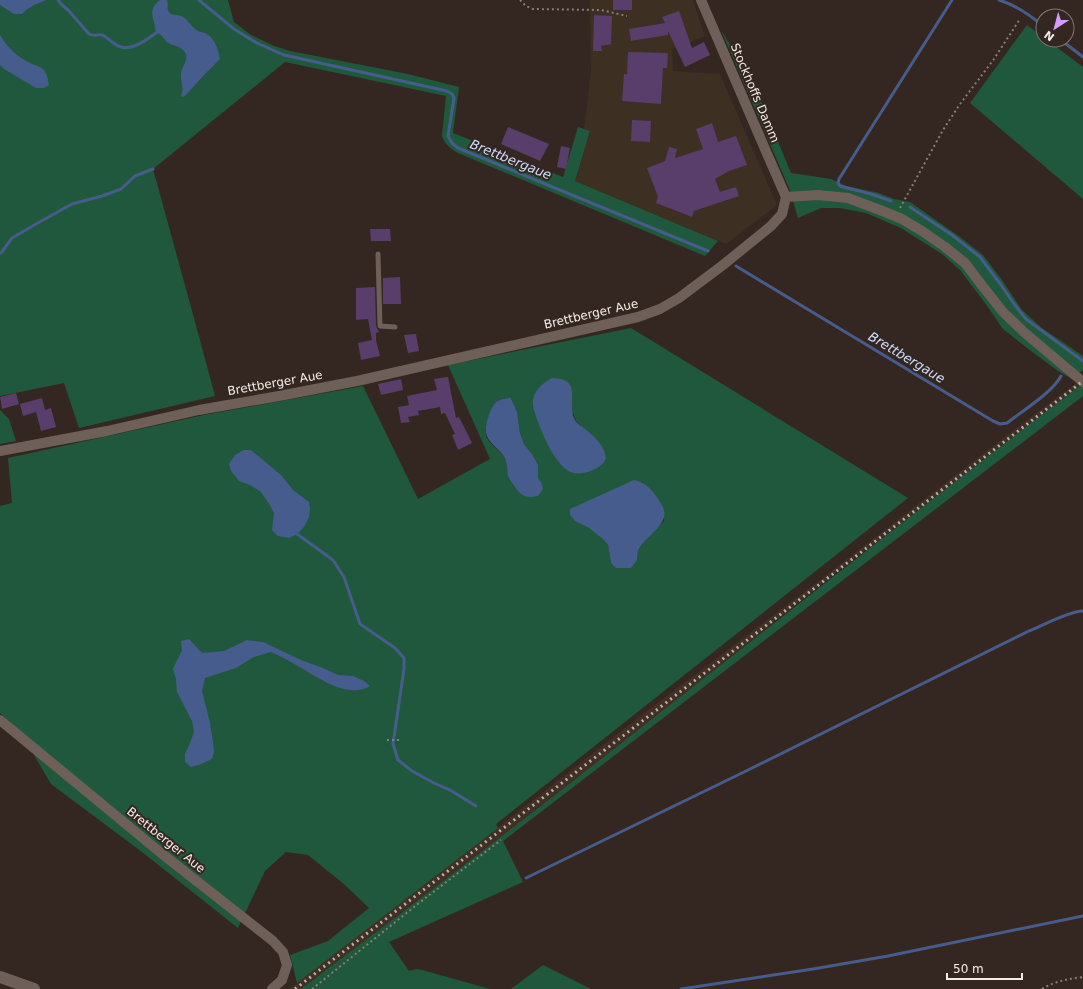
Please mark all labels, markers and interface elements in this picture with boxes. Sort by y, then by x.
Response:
north arrow [1035,8,1075,48]
text: N [1042,28,1057,44]
street label: Stockhoffs Damm [728,41,782,145]
water label: Brettbergaue [468,136,554,183]
street label: Brettberger Aue [542,296,640,332]
water label: Brettbergaue [866,329,948,386]
street label: Brettberger Aue [226,368,324,398]
street label: Brettberger Aue [124,804,208,876]
scale bar [947,955,1022,981]
text: 50 m [953,962,984,976]

